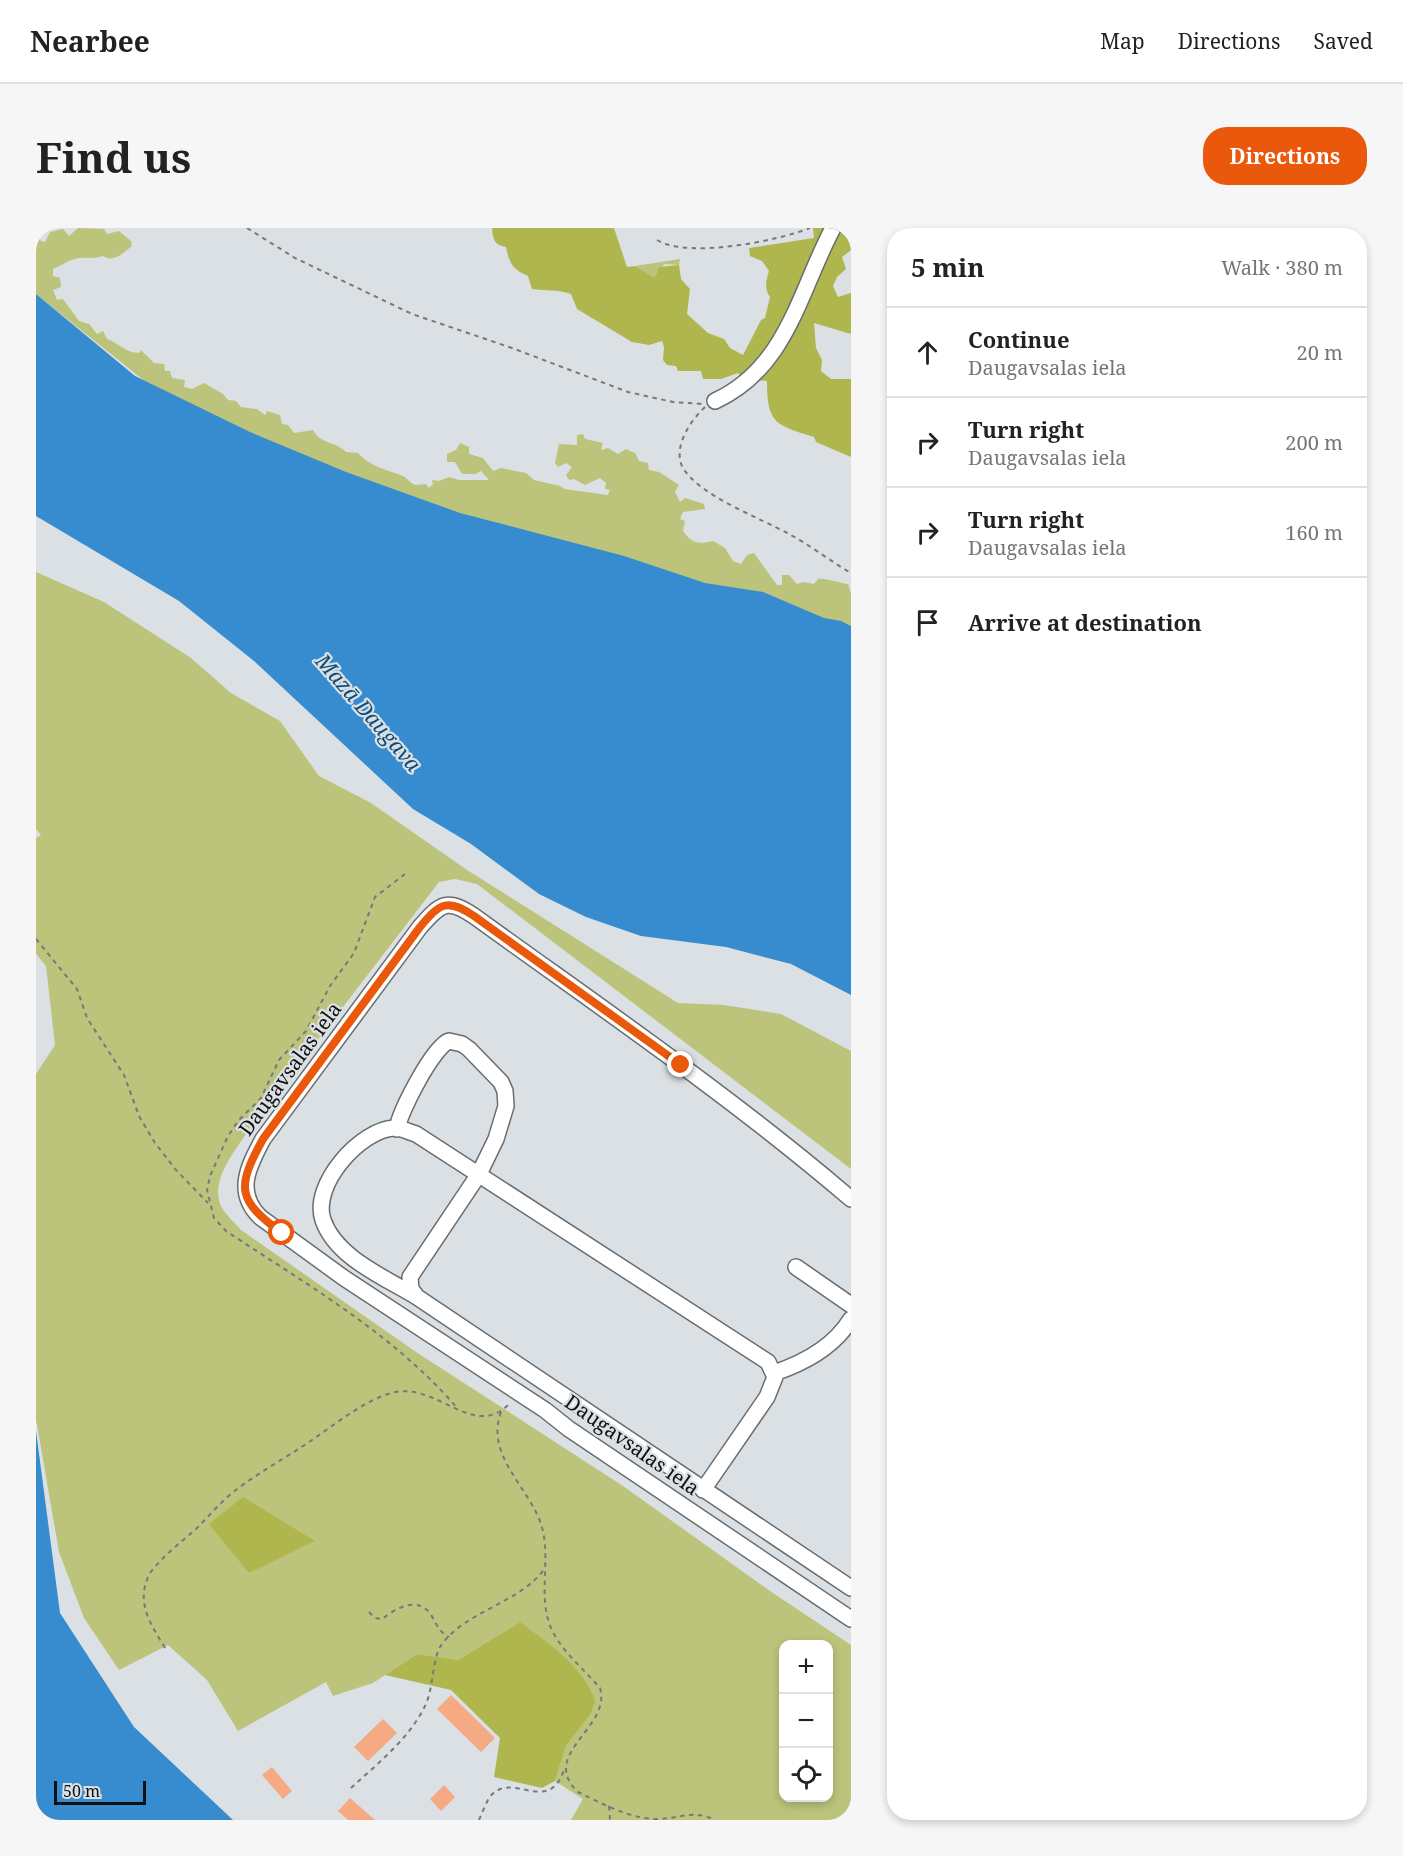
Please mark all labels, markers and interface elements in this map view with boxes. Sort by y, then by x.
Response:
text: Nearbee [30,22,150,60]
text: Map [1100,27,1145,55]
text: Directions [1178,27,1280,55]
text: Saved [1313,27,1373,55]
button: Directions [1203,127,1367,185]
text: Find us [36,128,191,185]
text: 5 min [911,249,985,285]
text: Walk · 380 m [1221,254,1343,281]
text: Continue [968,324,1070,354]
icon: ahead [911,336,944,369]
text: 20 m [1297,339,1343,366]
text: Daugavsalas iela [968,354,1127,381]
text: Turn right [968,414,1084,444]
icon: right [911,426,944,459]
text: 200 m [1285,429,1343,456]
text: Daugavsalas iela [968,444,1127,471]
text: Turn right [968,504,1084,534]
icon: right [911,516,944,549]
text: 160 m [1285,519,1343,546]
text: Daugavsalas iela [968,534,1127,561]
icon: arrive [911,606,944,639]
text: Arrive at destination [968,607,1202,637]
water label: Mazā Daugava [309,647,428,778]
street label: Daugavsalas iela [232,997,347,1141]
route end [667,1051,693,1077]
route start [268,1219,294,1245]
street label: Daugavsalas iela [560,1388,705,1501]
map controls [779,1640,833,1802]
button: + [779,1640,833,1694]
button: − [779,1694,833,1748]
button: locate [779,1748,833,1802]
scale bar [54,1778,146,1806]
text: 50 m [63,1780,100,1802]

